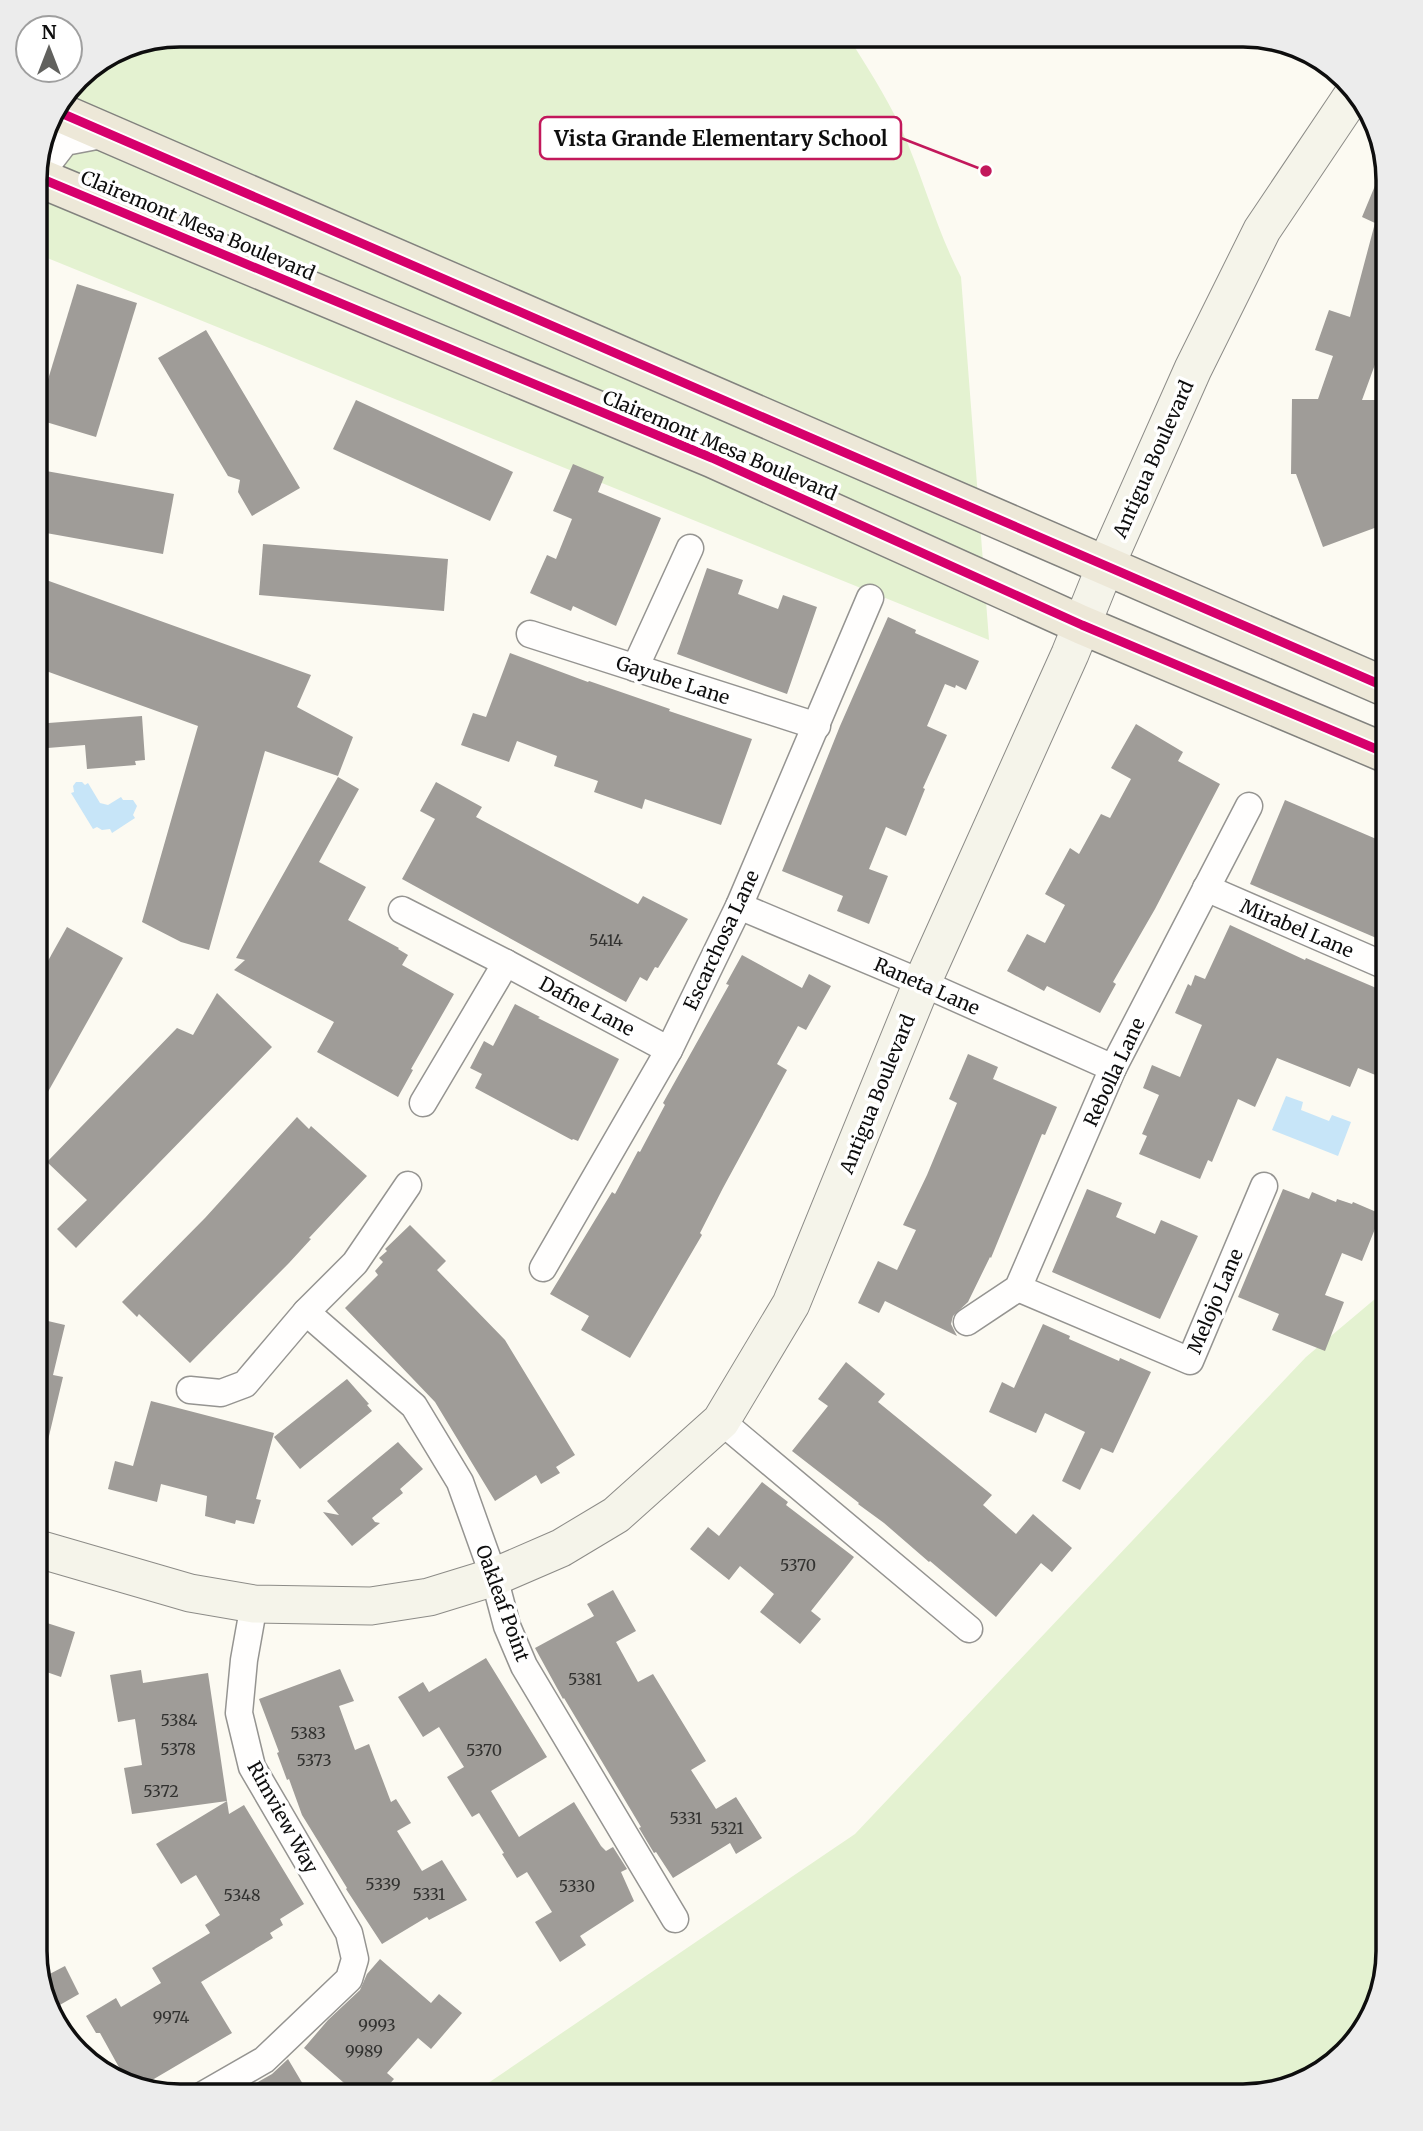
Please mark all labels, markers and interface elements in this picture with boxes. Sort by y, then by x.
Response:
north arrow [14,14,84,84]
text: N [41,20,57,44]
callout: Vista Grande Elementary School [540,117,901,159]
text: Vista Grande Elementary School [553,125,888,152]
street label: Clairemont Mesa Boulevard [77,165,319,285]
street label: Antigua Boulevard [1107,377,1198,542]
street label: Clairemont Mesa Boulevard [599,385,841,505]
street label: Gayube Lane [613,650,733,710]
street label: Escarchosa Lane [678,866,764,1014]
street label: Mirabel Lane [1237,893,1357,963]
house number: 5414 [589,930,623,950]
street label: Raneta Lane [870,952,984,1020]
street label: Dafne Lane [535,971,639,1041]
street label: Antigua Boulevard [834,1011,920,1178]
street label: Rebolla Lane [1078,1014,1150,1130]
street label: Melojo Lane [1182,1245,1248,1357]
street label: Oakleaf Point [471,1541,535,1665]
house number: 5370 [780,1555,816,1575]
house number: 5381 [568,1669,602,1689]
house number: 5384 [161,1710,198,1730]
house number: 5383 [290,1723,326,1743]
house number: 5378 [160,1739,196,1759]
house number: 5370 [466,1740,502,1760]
house number: 5373 [296,1750,332,1770]
street label: Rimview Way [242,1757,324,1877]
house number: 5372 [143,1781,179,1801]
house number: 5331 [670,1808,702,1828]
house number: 5321 [710,1818,744,1838]
house number: 5339 [365,1874,401,1894]
house number: 5330 [559,1876,595,1896]
house number: 5331 [413,1884,445,1904]
house number: 5348 [224,1885,260,1905]
house number: 9974 [153,2007,189,2027]
house number: 9993 [358,2015,396,2035]
house number: 9989 [345,2041,383,2061]

